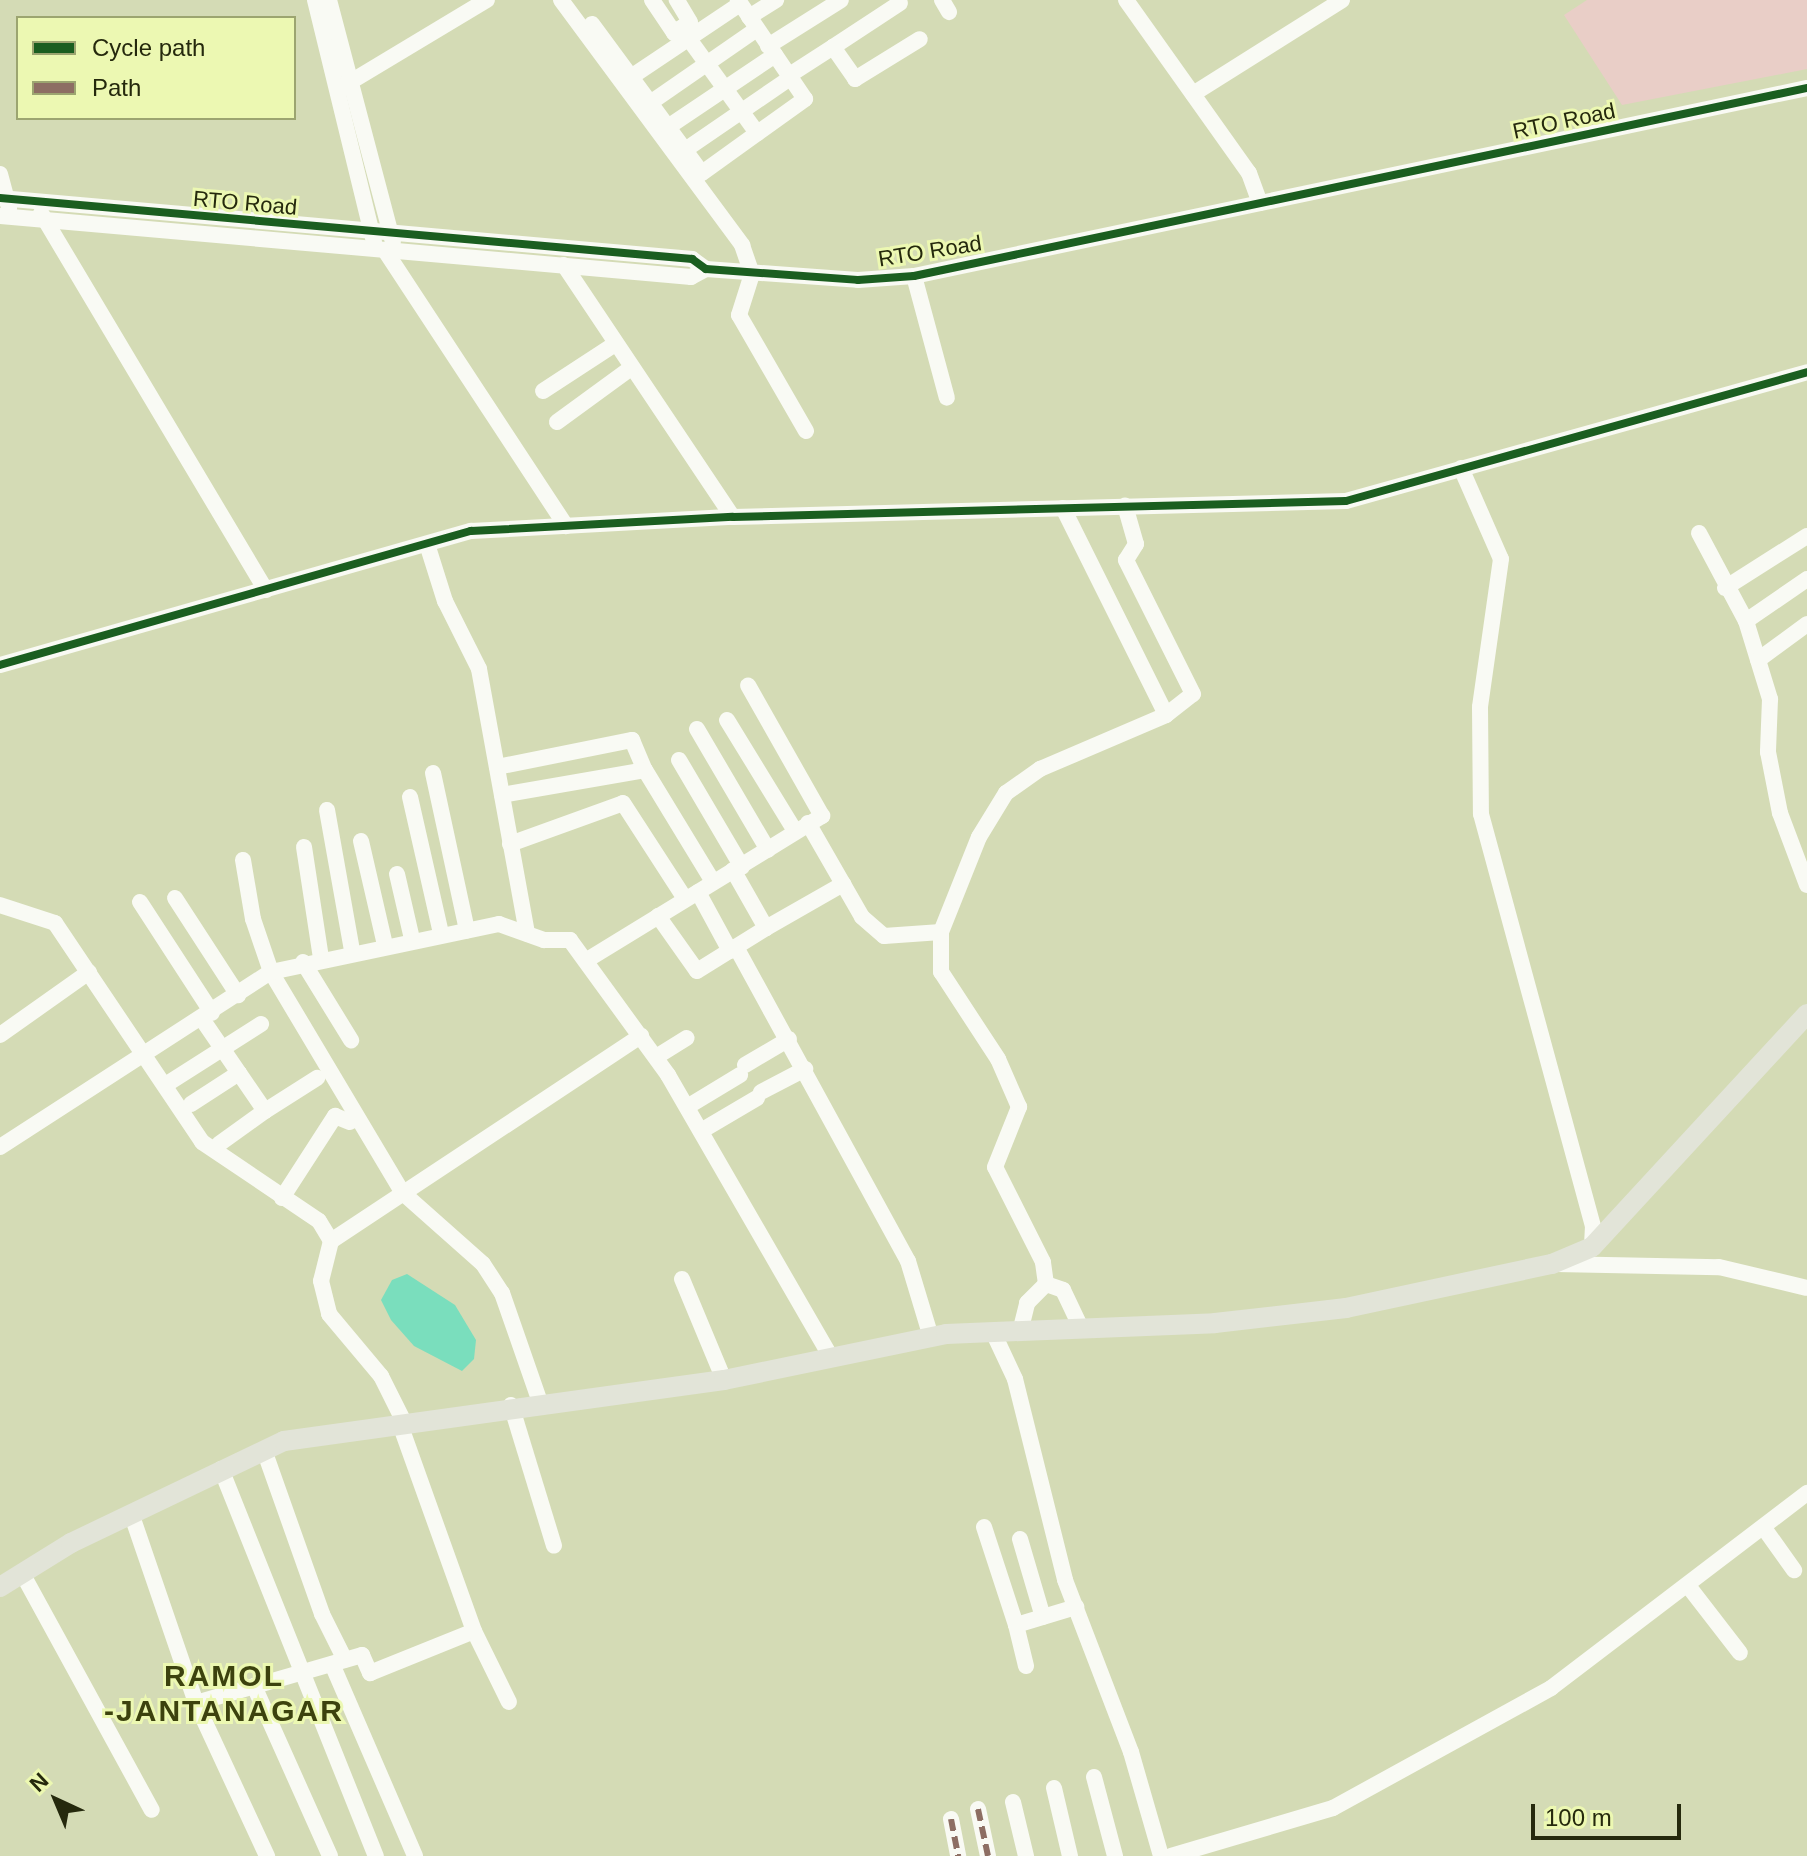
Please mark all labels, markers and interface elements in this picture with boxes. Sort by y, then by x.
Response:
legend [16,16,296,120]
text: Cycle path [92,34,205,61]
text: Path [92,74,141,101]
street label: RTO Road [1510,97,1618,145]
street label: RTO Road [192,185,298,221]
street label: RTO Road [876,230,984,272]
district label: RAMOL -JANTANAGAR [104,1658,344,1728]
north arrow [16,1760,96,1840]
text: N [25,1768,53,1797]
scale bar [1535,1788,1685,1838]
text: 100 m [1545,1804,1612,1831]

